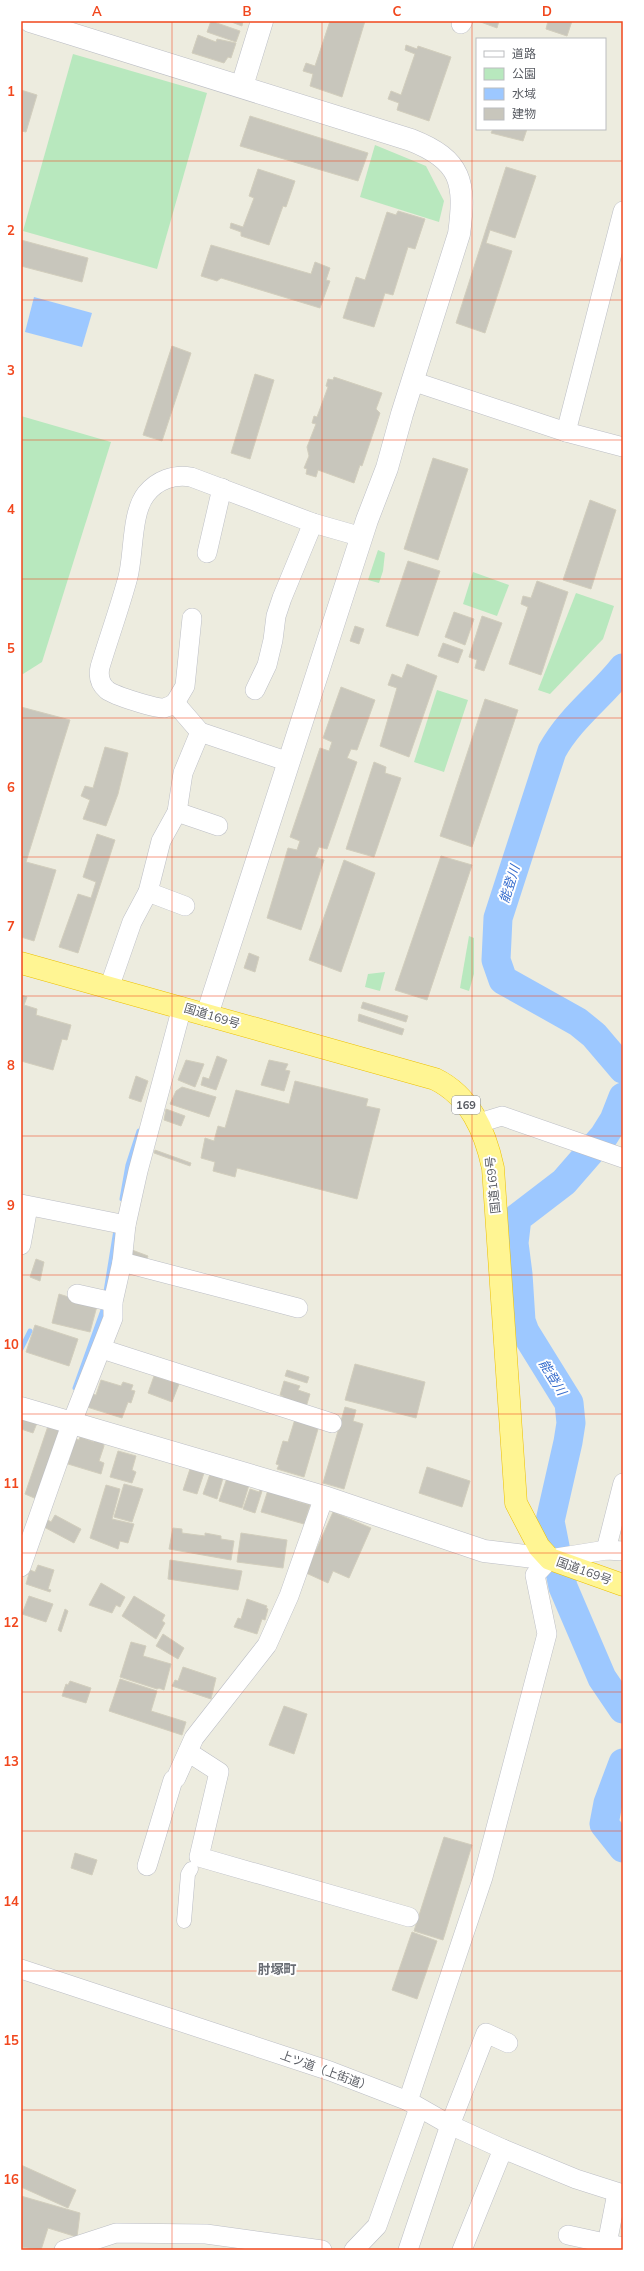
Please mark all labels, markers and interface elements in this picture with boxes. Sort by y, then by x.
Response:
text: A [92,3,102,19]
text: B [243,3,252,19]
text: C [393,3,402,19]
text: D [542,3,552,19]
legend [476,38,606,130]
text: 道路 [512,46,536,61]
text: 公園 [512,66,536,81]
text: 1 [7,83,15,99]
text: 水域 [512,86,536,101]
text: 建物 [512,106,536,121]
text: 2 [7,222,15,238]
text: 3 [7,362,15,378]
text: 4 [7,501,15,517]
text: 5 [7,640,15,656]
text: 6 [7,779,15,795]
water label: 能登川 [496,861,523,905]
text: 7 [7,918,15,934]
street label: 国道169号 [182,1000,242,1031]
text: 8 [7,1057,15,1073]
road number: 169 [452,1096,480,1114]
street label: 国道169号 [482,1156,503,1214]
text: 9 [7,1197,15,1213]
text: 10 [3,1336,19,1352]
water label: 能登川 [536,1356,571,1399]
text: 11 [3,1475,19,1491]
street label: 国道169号 [555,1554,614,1587]
text: 12 [3,1614,19,1630]
text: 13 [3,1753,19,1769]
text: 14 [3,1893,19,1909]
district label: 肘塚町 [257,1961,297,1977]
text: 15 [3,2032,19,2048]
street label: 上ツ道（上街道） [278,2047,374,2094]
text: 16 [3,2171,19,2187]

